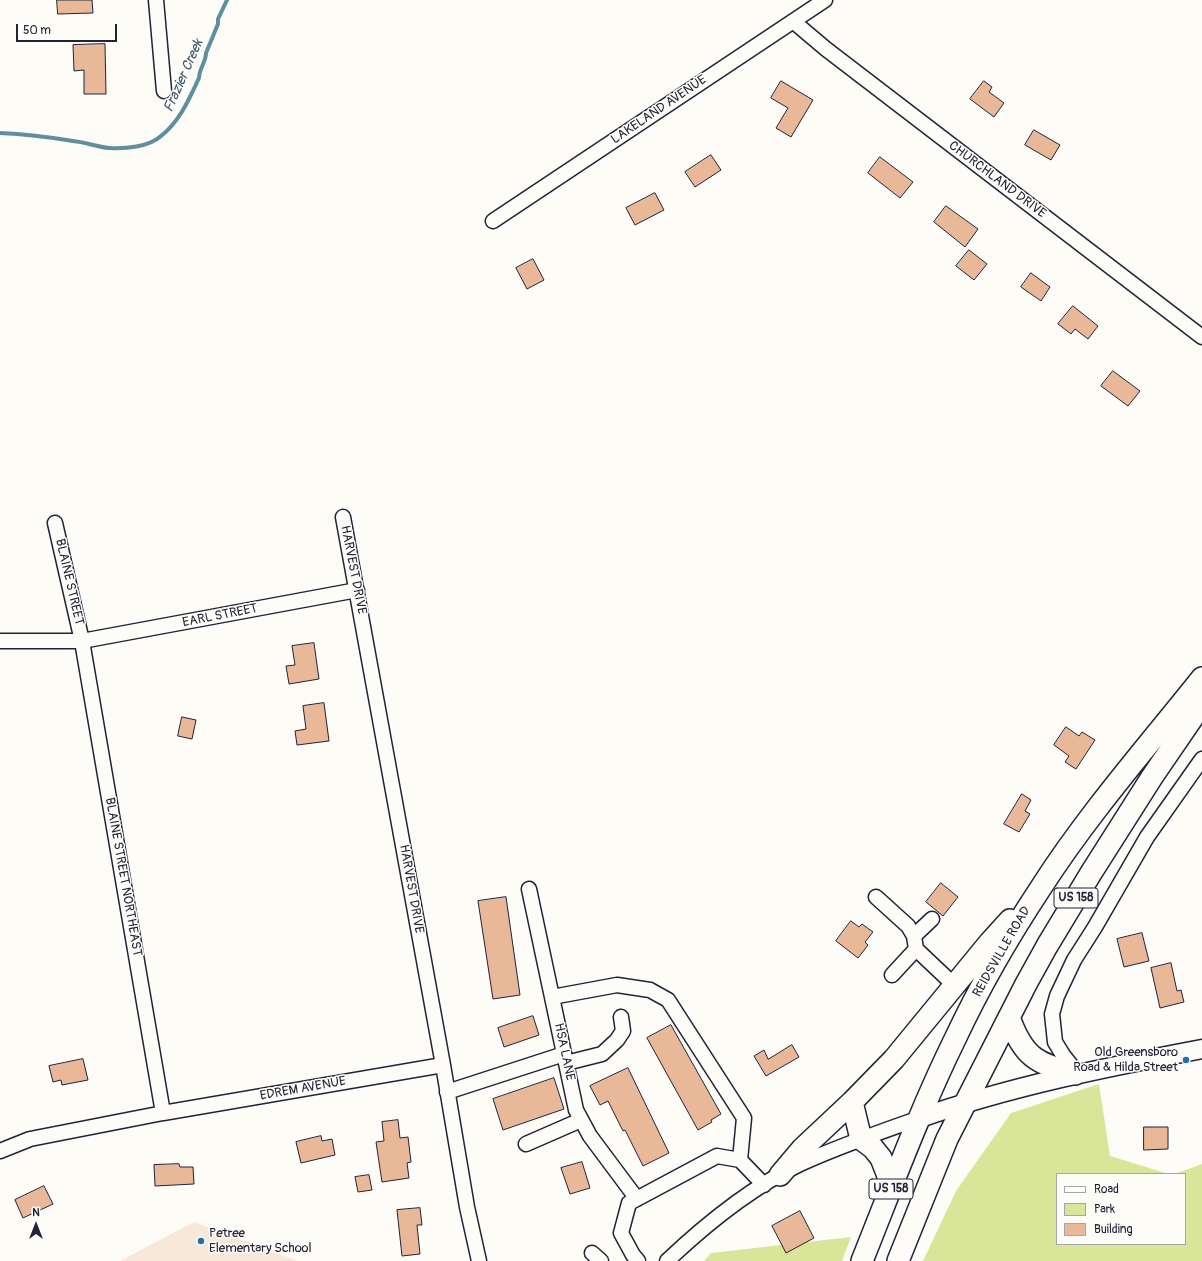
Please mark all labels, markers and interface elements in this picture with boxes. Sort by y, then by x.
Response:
scale bar [18,16,119,42]
text: 50 m [23,23,51,38]
water label: Frazier Creek [161,37,207,115]
street label: LAKELAND AVENUE [608,72,710,148]
street label: CHURCHLAND DRIVE [945,138,1049,222]
street label: HARVEST DRIVE [337,524,369,616]
street label: BLAINE STREET [51,537,87,627]
street label: EARL STREET [181,601,259,631]
street label: BLAINE STREET NORTHEAST [101,796,145,958]
street label: HARVEST DRIVE [395,843,427,935]
road number: US 158 [1054,888,1098,908]
street label: REIDSVILLE ROAD [970,904,1034,1000]
street label: HSA LANE [550,1022,578,1082]
place label: Old Greensboro Road & Hilda Street [1073,1045,1178,1076]
marker: Old Greensboro Road & Hilda Street [1181,1055,1191,1065]
street label: EDREM AVENUE [259,1074,347,1104]
legend [1056,1173,1186,1245]
road number: US 158 [869,1179,913,1199]
text: Road [1094,1182,1119,1197]
text: Park [1094,1202,1115,1217]
north arrow [16,1205,56,1245]
text: N [32,1206,40,1219]
text: Building [1094,1222,1133,1237]
place label: Petree Elementary School [209,1226,312,1257]
marker: Petree Elementary School [196,1236,206,1246]

